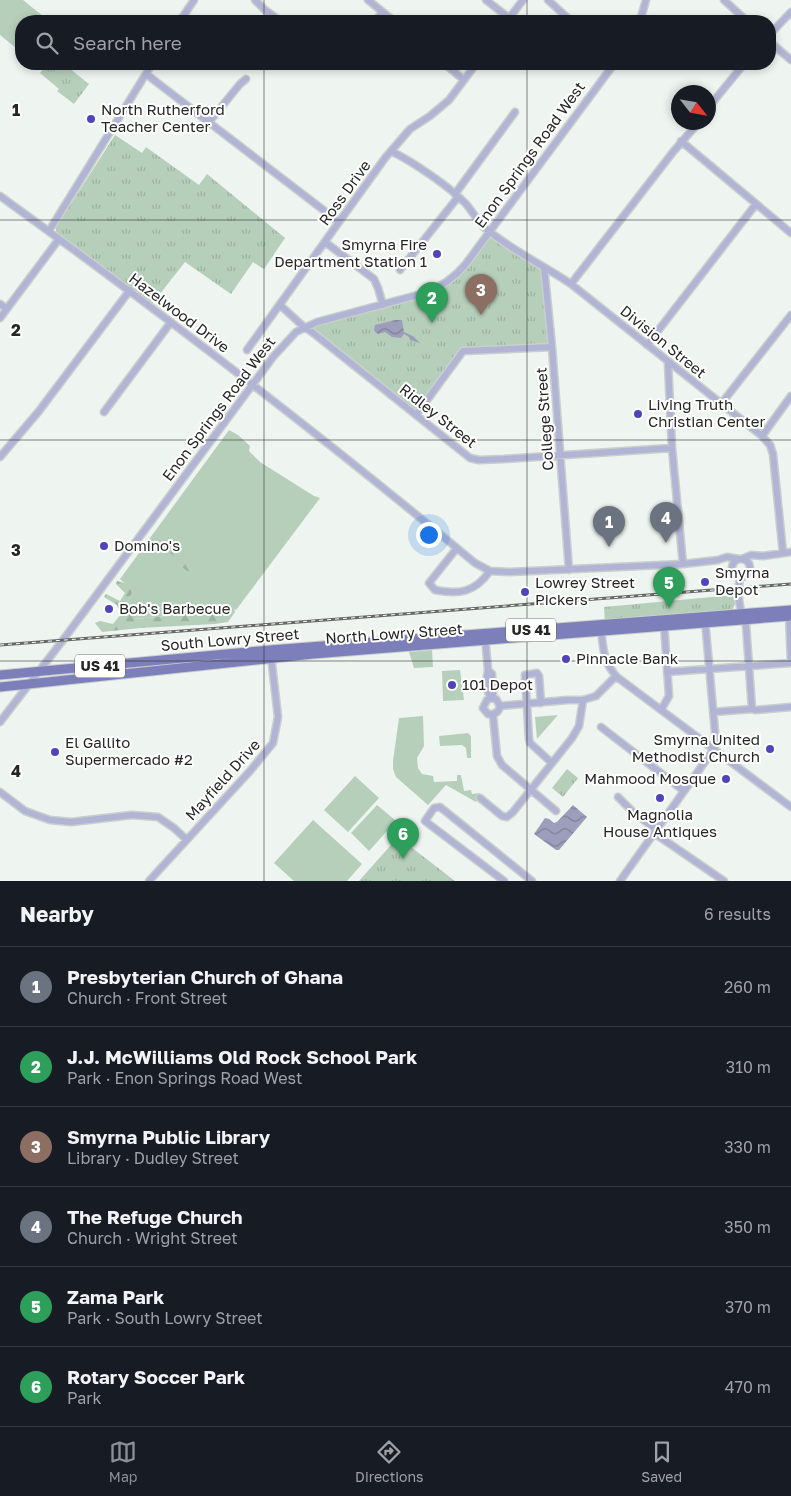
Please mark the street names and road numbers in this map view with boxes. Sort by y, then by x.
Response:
street label: Enon Springs Road West [470,78,588,231]
street label: Ross Drive [315,156,374,228]
street label: Hazelwood Drive [126,269,234,356]
street label: Division Street [617,301,710,381]
street label: Enon Springs Road West [158,333,278,484]
street label: College Street [531,367,557,471]
street label: Ridley Street [396,379,481,451]
road number: US 41 [506,618,556,642]
street label: North Lowry Street [325,619,463,647]
street label: South Lowry Street [160,624,300,654]
road number: US 41 [75,654,125,678]
street label: Mayfield Drive [181,735,264,824]

